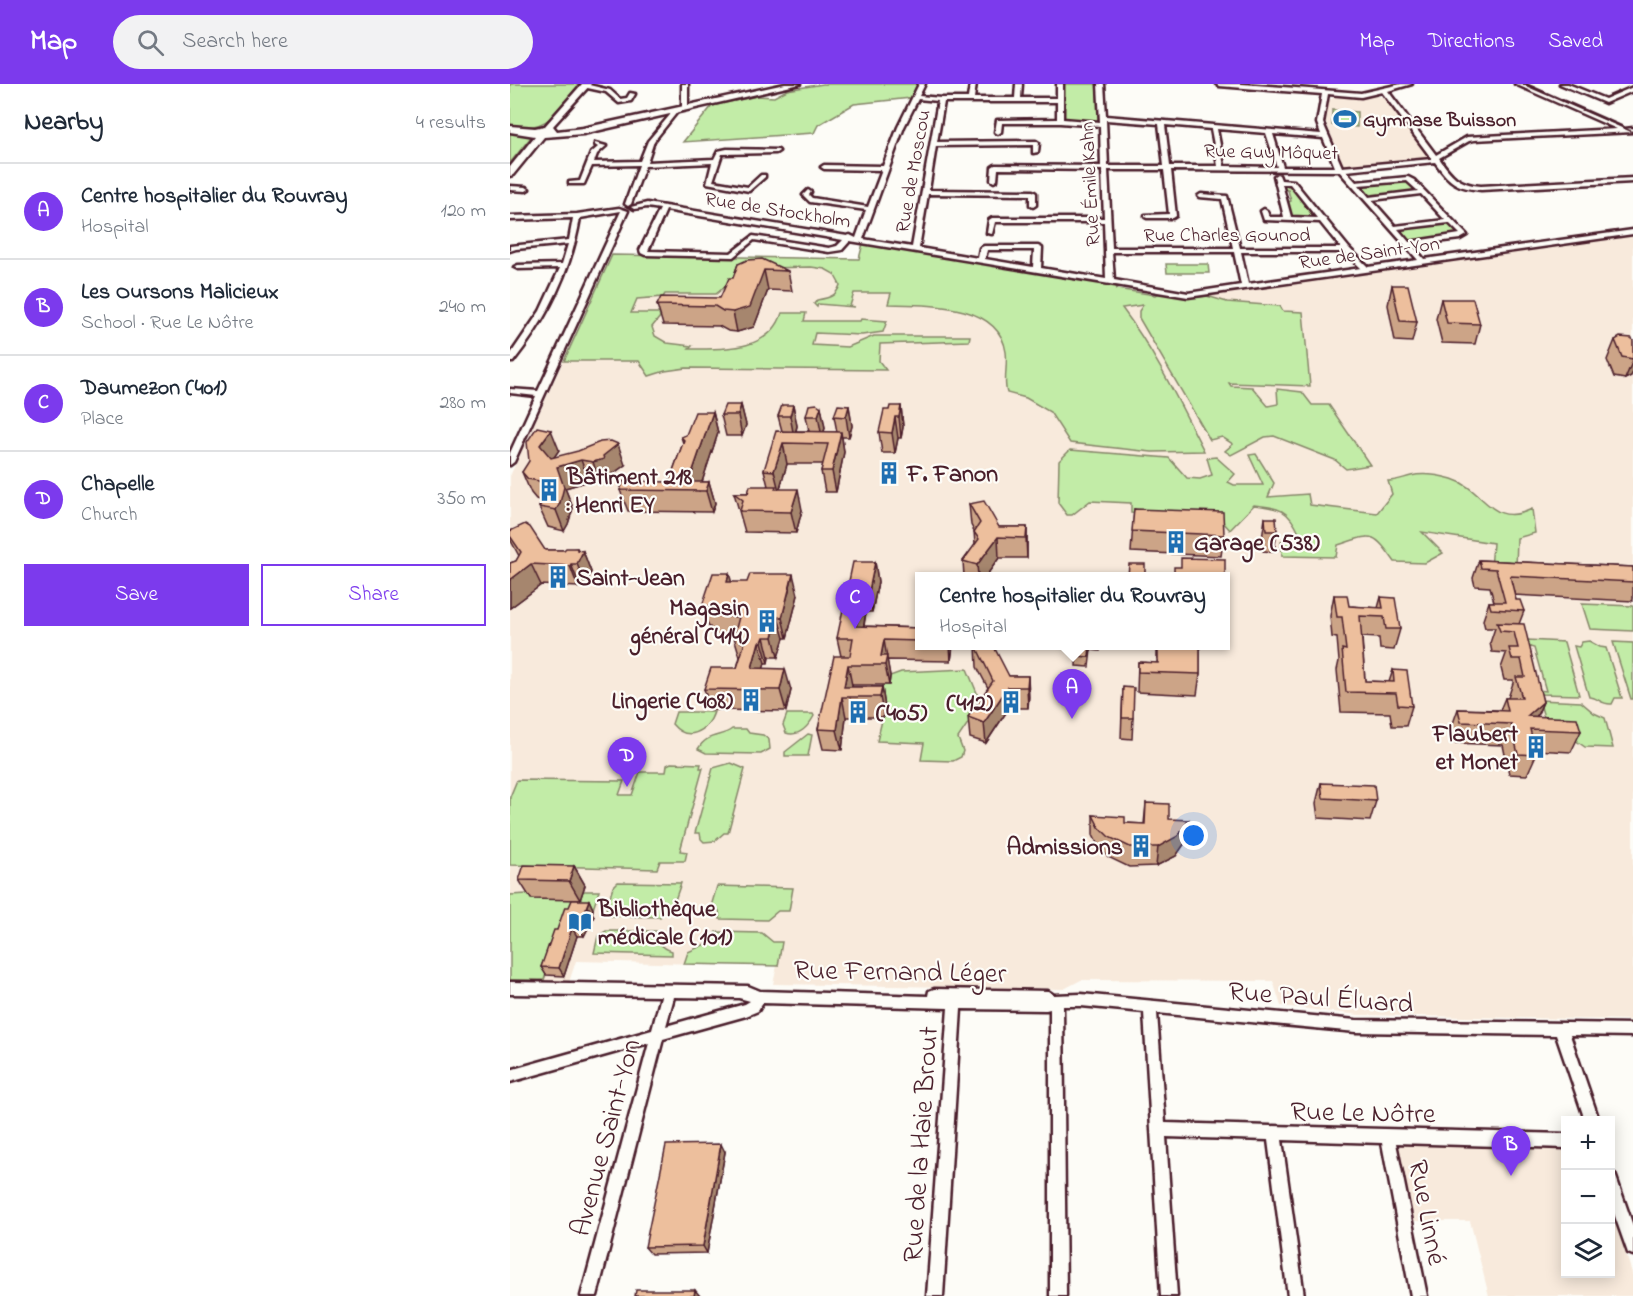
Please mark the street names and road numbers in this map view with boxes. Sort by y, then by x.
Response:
street label: Rue de Moscou [889,107,940,235]
street label: Rue Émile Kahn [1074,121,1109,247]
street label: Rue Guy Môquet [1204,138,1339,169]
street label: Rue de Stockholm [703,186,853,237]
street label: Rue Charles Gounod [1143,222,1311,251]
street label: Rue de Saint-Yon [1297,230,1442,279]
street label: Rue Fernand Léger [793,951,1007,996]
street label: Rue Paul Éluard [1227,973,1415,1026]
street label: Rue de la Haie Brout [894,1025,951,1264]
street label: Avenue Saint-Yon [561,1035,653,1241]
street label: Rue Le Nôtre [1290,1093,1436,1136]
street label: Rue Linné [1395,1156,1456,1269]

